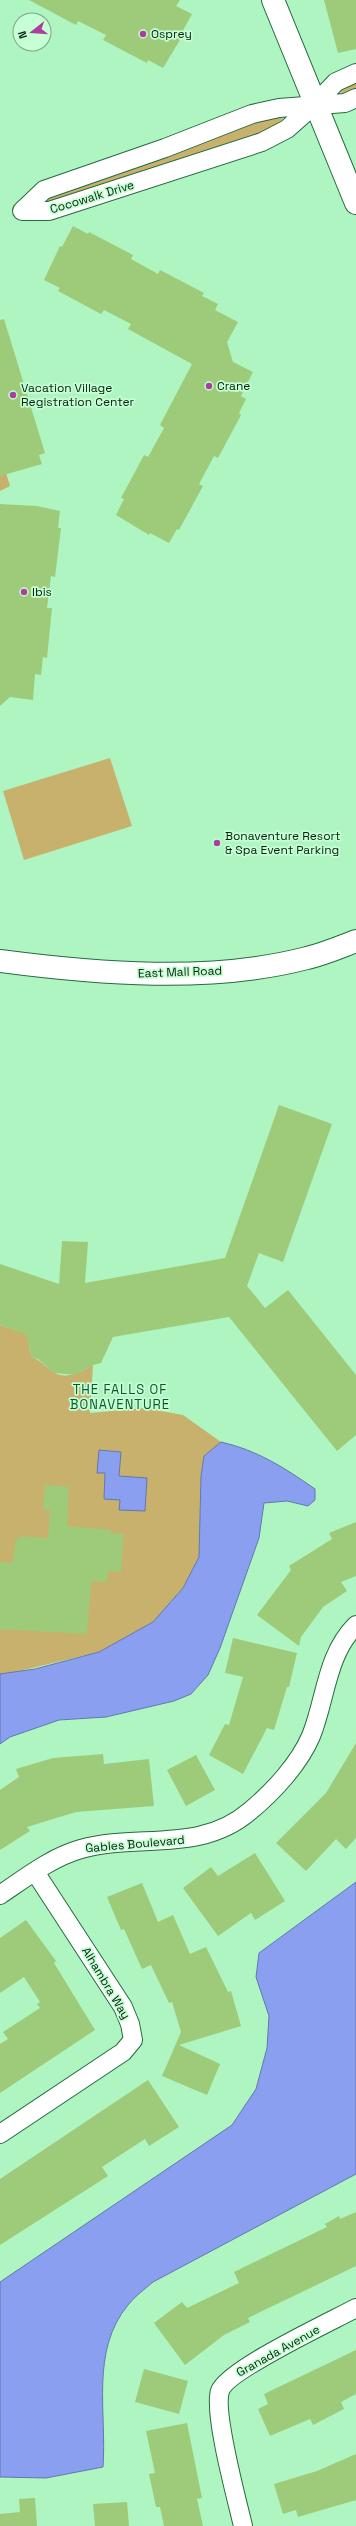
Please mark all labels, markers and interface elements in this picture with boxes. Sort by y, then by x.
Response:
north arrow [12,12,52,52]
place label: Osprey [151,26,192,42]
text: N [15,29,30,40]
marker: Osprey [138,29,148,39]
street label: Cocowalk Drive [48,177,136,217]
place label: Crane [217,378,250,394]
place label: Vacation Village Registration Center [21,380,135,410]
marker: Crane [204,381,214,391]
marker: Vacation Village Registration Center [8,390,18,400]
place label: Ibis [32,584,52,600]
marker: Ibis [19,587,29,597]
place label: Bonaventure Resort & Spa Event Parking [225,828,341,858]
marker: Bonaventure Resort & Spa Event Parking [212,838,222,848]
street label: East Mall Road [138,963,222,981]
district label: THE FALLS OF BONAVENTURE [70,1381,170,1413]
street label: Gables Boulevard [85,1832,185,1856]
street label: Alhambra Way [78,1944,134,2022]
street label: Granada Avenue [233,2321,323,2381]

